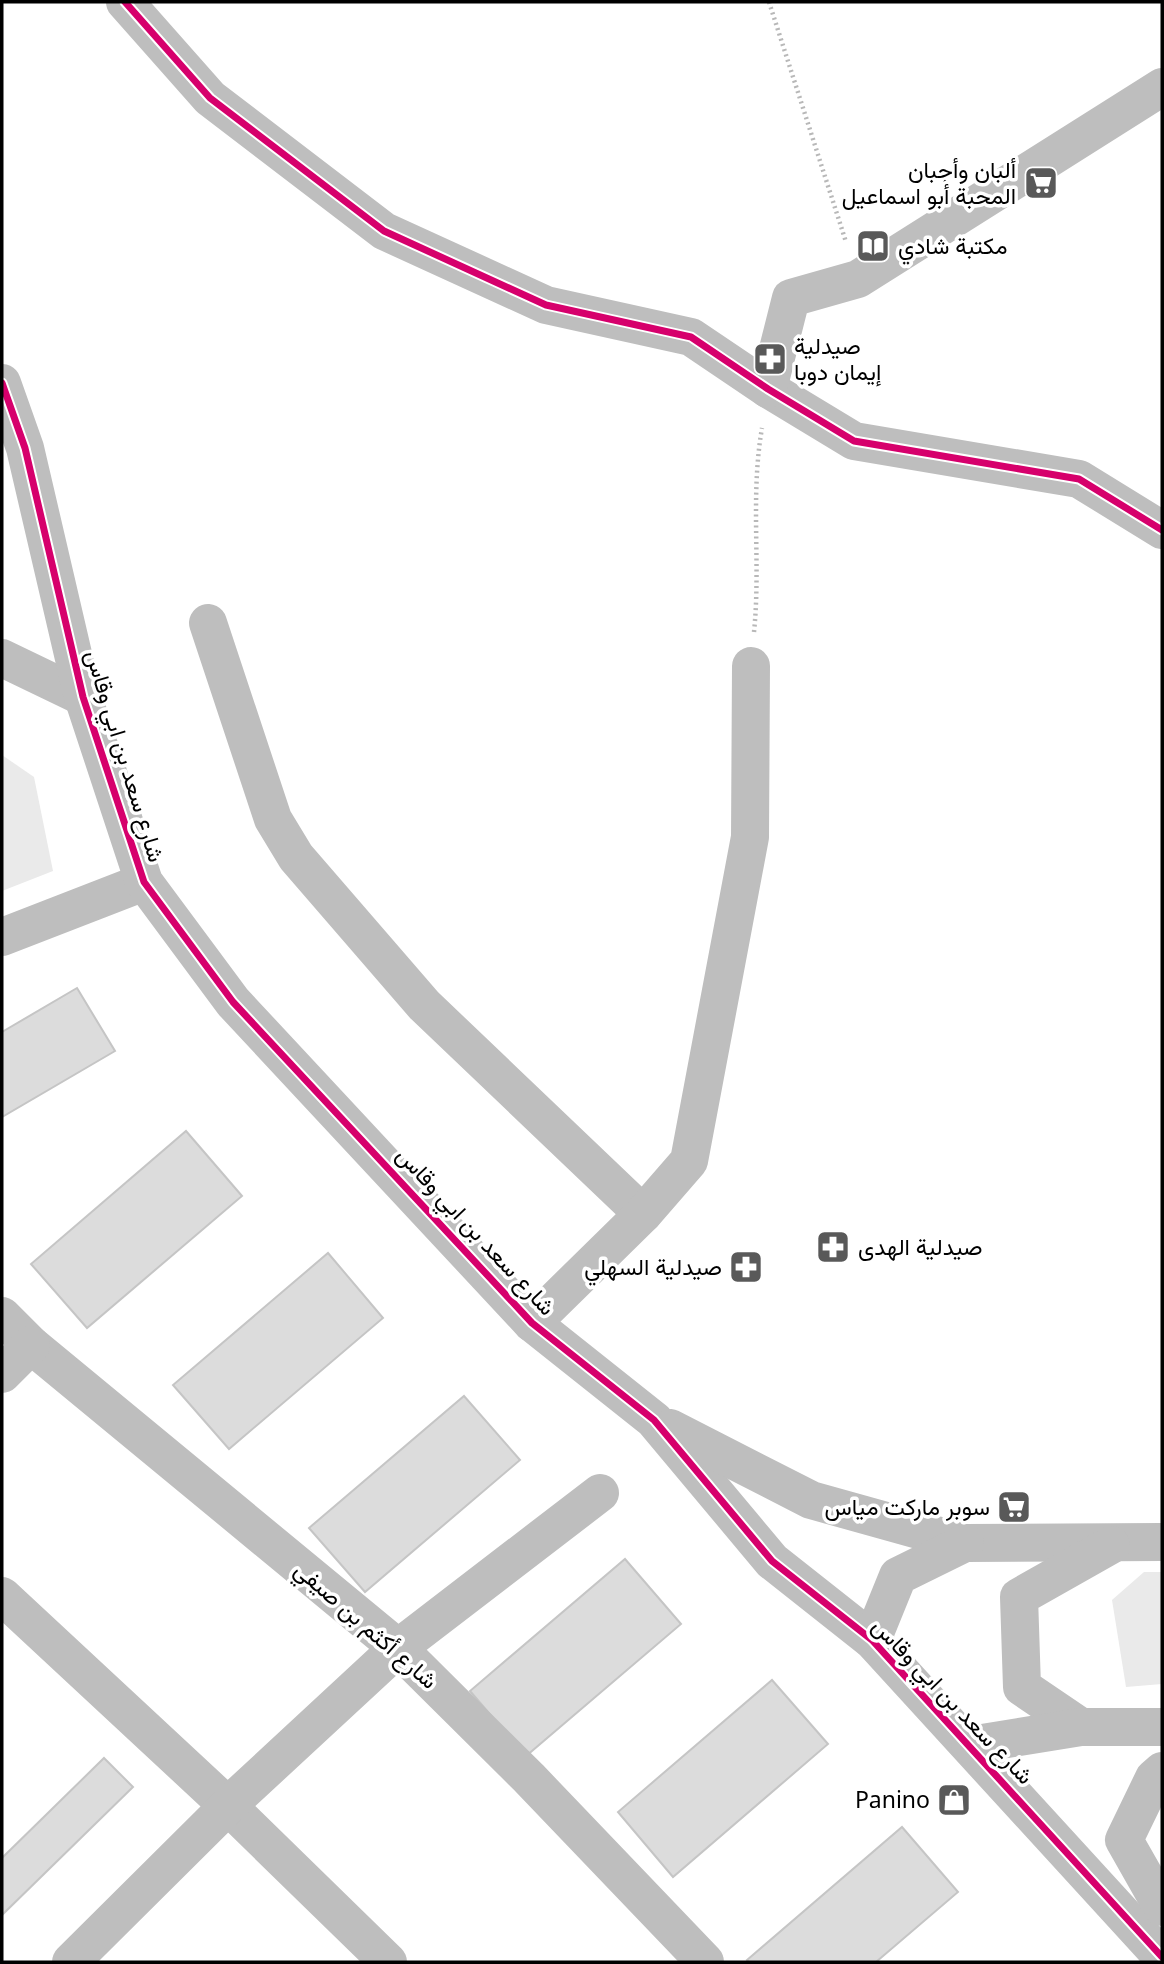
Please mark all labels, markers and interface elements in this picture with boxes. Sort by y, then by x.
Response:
place label: ألبان وأجبان المحبة أبو اسماعيل [842,153,1016,211]
supermarket icon: ألبان وأجبان المحبة أبو اسماعيل [1022,164,1060,202]
library icon: مكتبة شادي [854,227,892,265]
place label: مكتبة شادي [898,229,1008,265]
place label: صيدلية إيمان دوبا [794,329,881,387]
pharmacy icon: صيدلية إيمان دوبا [751,340,789,378]
street label: شارع سعد بن ابي وقاس [75,646,173,867]
street label: شارع سعد بن ابي وقاس [387,1139,564,1324]
pharmacy icon: صيدلية الهدى [814,1228,852,1266]
place label: صيدلية الهدى [858,1230,983,1262]
pharmacy icon: صيدلية السهلي [727,1248,765,1286]
place label: صيدلية السهلي [584,1250,722,1286]
supermarket icon: سوبر ماركت مياس [995,1488,1033,1526]
place label: سوبر ماركت مياس [825,1490,990,1522]
street label: شارع أكثم بن صيفي [286,1553,445,1698]
street label: شارع سعد بن ابي وقاس [863,1610,1042,1793]
shop icon: Panino [935,1781,973,1819]
place label: Panino [855,1783,930,1815]

